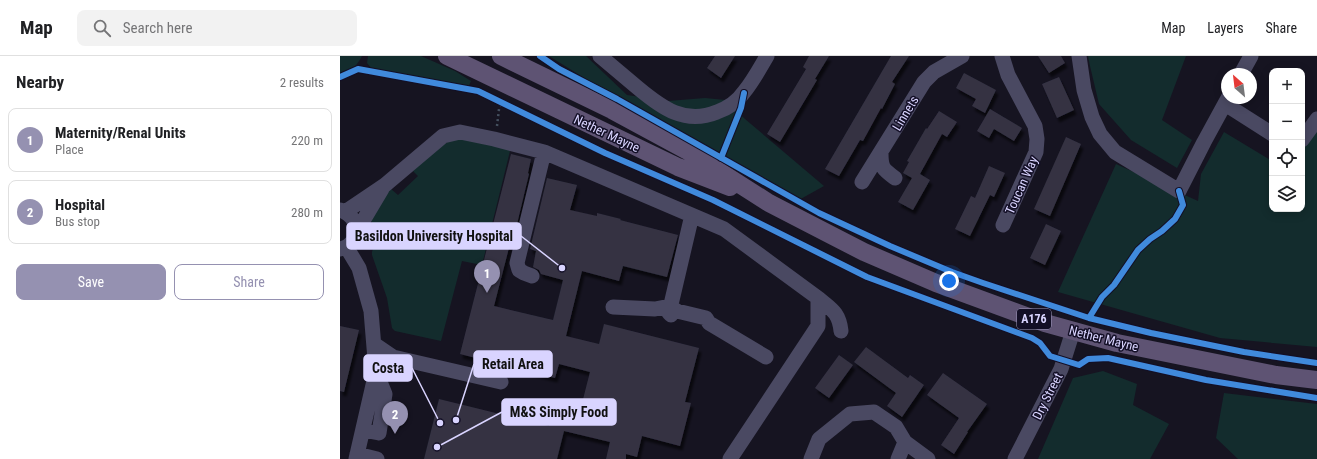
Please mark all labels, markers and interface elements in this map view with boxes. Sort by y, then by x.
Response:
search box [77,10,357,46]
text: Map [20,16,53,39]
icon: search [91,17,113,39]
text: Search here [123,19,193,37]
text: Map [1161,20,1185,36]
text: Layers [1207,20,1244,36]
text: Share [1266,20,1297,36]
north arrow [1221,68,1257,104]
map controls [1269,68,1305,212]
button: + [1269,68,1305,104]
text: Nearby [16,72,64,92]
text: 2 results [280,75,324,90]
street label: Linnets [889,93,922,133]
button: − [1269,104,1305,140]
street label: Nether Mayne [571,112,642,155]
text: Maternity/Renal Units [55,124,186,142]
text: 1 [27,133,33,148]
text: 220 m [291,133,323,148]
button: locate [1269,140,1305,176]
text: Place [55,142,84,157]
street label: Toucan Way [1002,153,1041,216]
button: layers [1269,176,1305,212]
text: Hospital [55,196,105,214]
text: 2 [27,205,33,220]
text: 280 m [291,205,323,220]
text: Bus stop [55,214,100,229]
callout: Basildon University Hospital [347,223,521,249]
text: Basildon University Hospital [355,228,513,244]
pin: 1 [474,260,500,293]
button: Save [16,264,166,300]
button: Share [174,264,324,300]
your location [939,271,959,291]
road number: A176 [1017,309,1051,329]
street label: Nether Mayne [1068,323,1140,354]
callout: Retail Area [474,351,552,377]
callout: Costa [364,355,412,381]
text: Retail Area [482,356,544,372]
text: Costa [372,360,404,376]
street label: Dry Street [1029,370,1066,422]
callout: M&S Simply Food [502,399,616,425]
pin: 2 [382,401,408,434]
text: M&S Simply Food [510,404,608,420]

